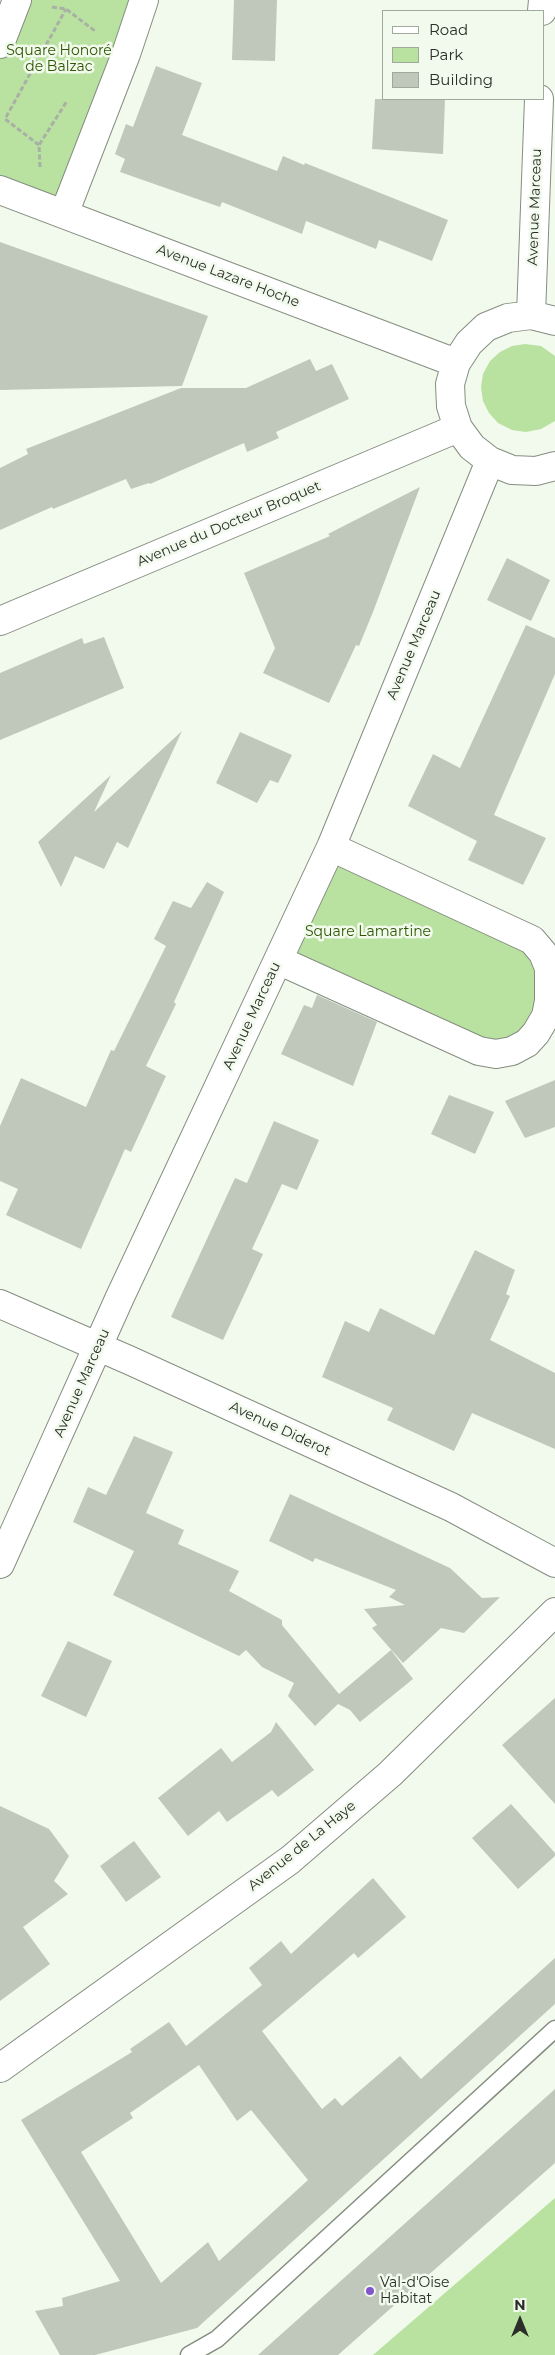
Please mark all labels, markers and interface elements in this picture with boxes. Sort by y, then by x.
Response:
legend [382,10,545,100]
text: Road [429,20,468,39]
park label: Square Honoré de Balzac [6,43,112,75]
text: Park [429,45,463,64]
text: Building [429,70,493,89]
street label: Avenue Marceau [525,148,545,266]
street label: Avenue Lazare Hoche [154,241,302,311]
street label: Avenue du Docteur Broquet [135,478,323,570]
street label: Avenue Marceau [383,588,445,702]
park label: Square Lamartine [305,924,431,940]
street label: Avenue Marceau [220,959,284,1073]
street label: Avenue Marceau [50,1326,114,1440]
street label: Avenue Diderot [227,1398,333,1460]
street label: Avenue de La Haye [245,1797,359,1895]
place label: Val-d'Oise Habitat [380,2275,449,2308]
marker: Val-d'Oise Habitat [364,2285,376,2297]
north arrow [495,2295,545,2345]
text: N [514,2296,526,2314]

